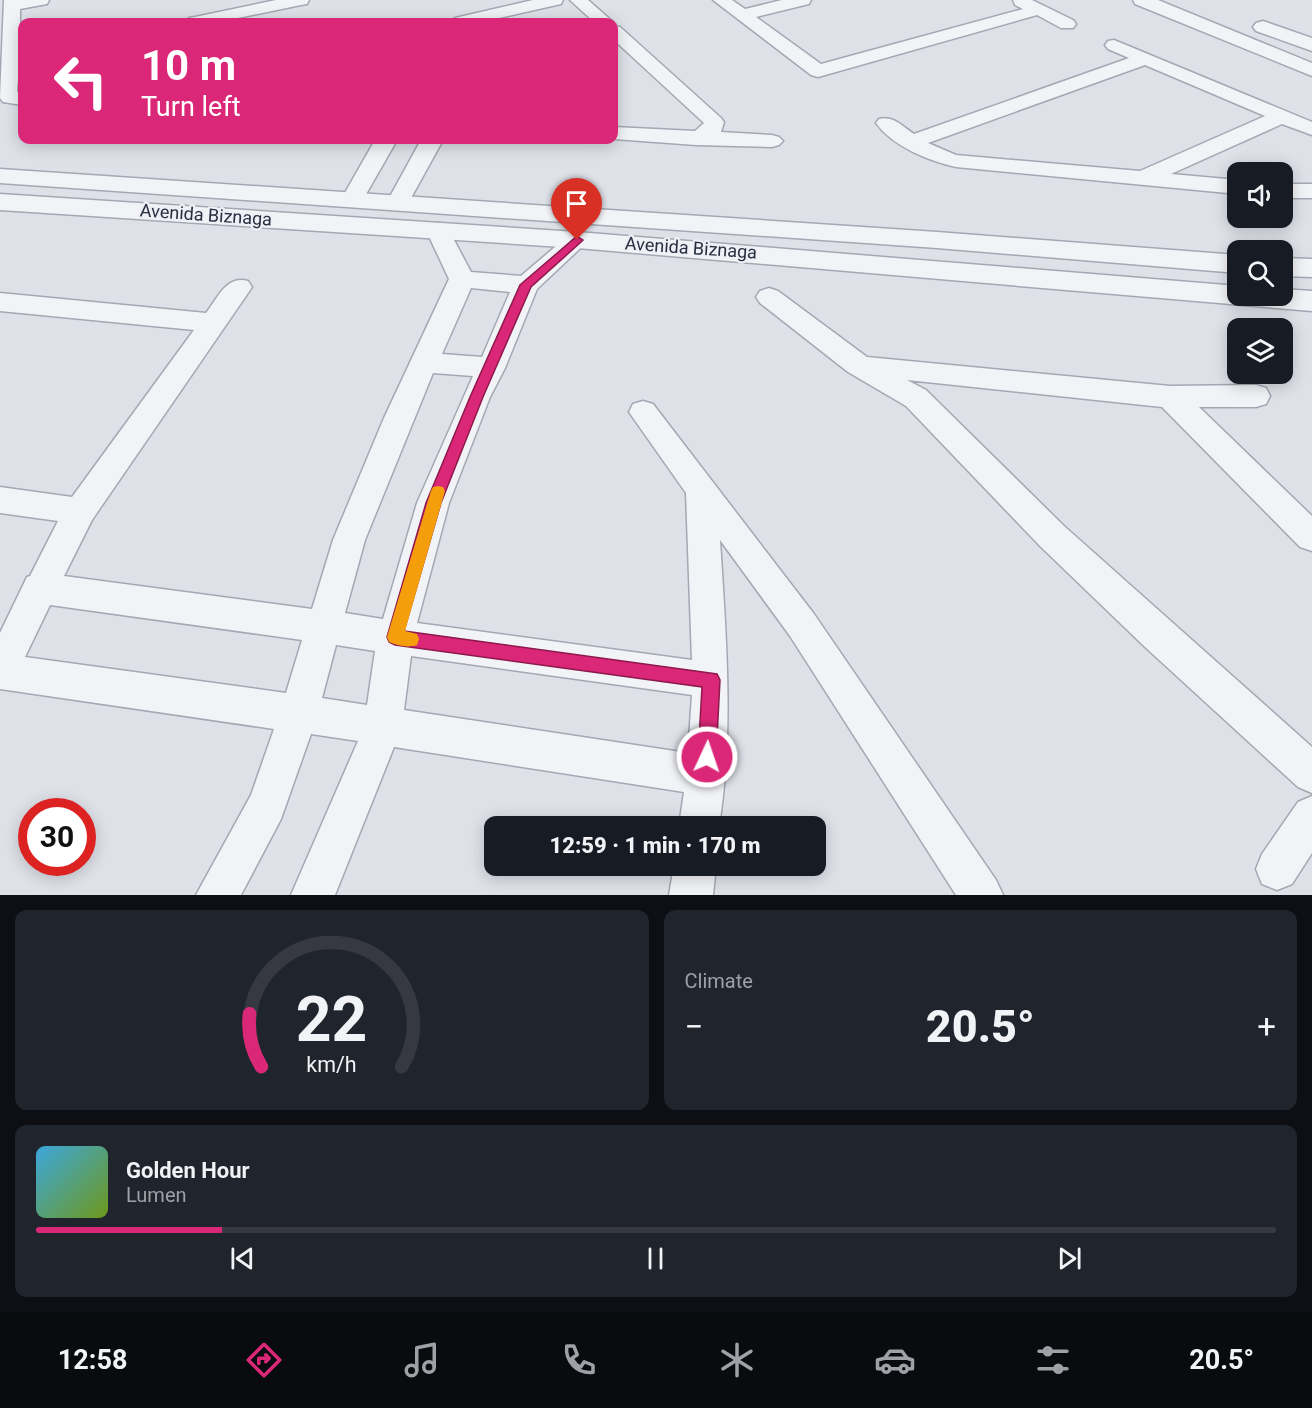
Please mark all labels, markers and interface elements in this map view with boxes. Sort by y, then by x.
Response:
text: 10 m [141,41,236,90]
icon: left [42,42,120,120]
text: Turn left [141,91,241,123]
map controls [1227,162,1293,384]
button: sound [1227,162,1293,228]
pin [551,178,602,240]
icon: arrive [560,187,593,220]
street label: Avenida Biznaga [139,199,273,230]
street label: Avenida Biznaga [624,232,758,263]
button: search [1227,240,1293,306]
button: layers [1227,318,1293,384]
position arrow [675,725,739,789]
speed limit sign: 30 [18,798,96,876]
text: 12:59 · 1 min · 170 m [550,833,760,858]
text: Climate [685,969,753,993]
text: 22 [296,983,368,1056]
text: 20.5° [926,1000,1035,1053]
text: − [685,1007,703,1046]
text: + [1257,1007,1276,1046]
text: km/h [307,1052,357,1077]
text: Golden Hour [126,1158,250,1183]
text: Lumen [126,1183,187,1207]
icon: previous [226,1242,259,1275]
icon: pause [639,1242,672,1275]
icon: next [1053,1242,1086,1275]
icon: directions [243,1339,285,1381]
icon: music [401,1339,443,1381]
icon: phone [558,1339,600,1381]
icon: climate [716,1339,758,1381]
icon: car [874,1339,916,1381]
icon: filters [1032,1339,1074,1381]
text: 12:58 [58,1344,127,1376]
text: 20.5° [1189,1344,1254,1376]

